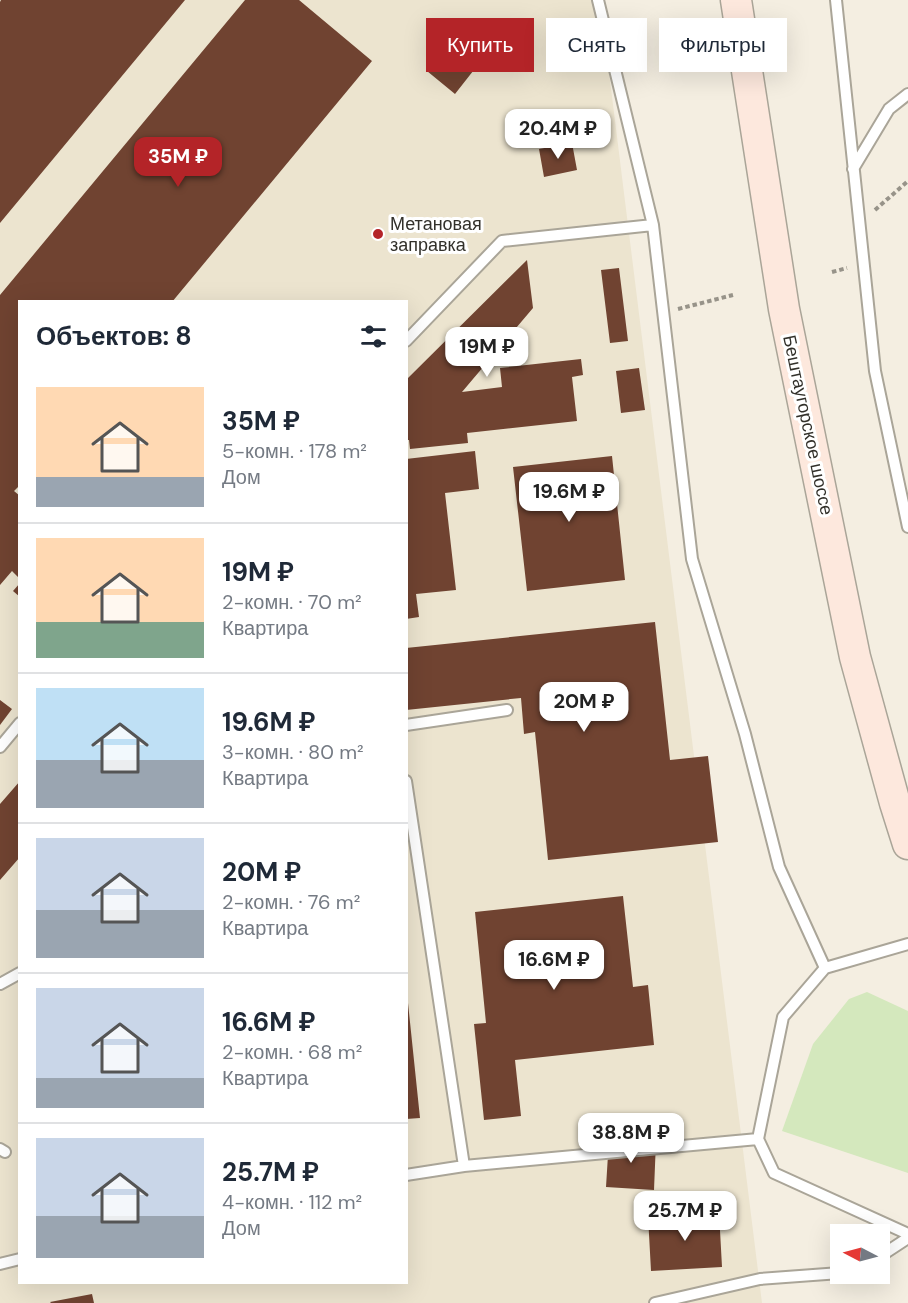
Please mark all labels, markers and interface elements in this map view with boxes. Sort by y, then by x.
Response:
chip: Купить [426,18,534,72]
chip: Снять [546,18,647,72]
chip: Фильтры [659,18,787,72]
pin: 20.4M ₽ [503,109,613,160]
text: 20.4M ₽ [519,115,597,141]
pin: 35M ₽ [136,137,220,188]
text: 35M ₽ [148,143,208,169]
place label: Метановая заправка [390,212,482,257]
marker: Метановая заправка [371,227,385,241]
text: Объектов: 8 [36,319,192,353]
icon: filters [357,320,390,353]
pin: 19M ₽ [445,327,529,378]
text: 19M ₽ [459,333,515,359]
street label: Бештаугорское шоссе [777,333,839,517]
text: 35M ₽ [222,404,300,438]
icon: home [84,411,156,483]
text: 5-комн. · 178 m² [222,438,367,464]
text: Дом [222,464,261,490]
pin: 19.6M ₽ [514,472,624,523]
text: 19.6M ₽ [533,478,605,504]
text: 19M ₽ [222,555,294,589]
icon: home [84,562,156,634]
text: 2-комн. · 70 m² [222,589,362,615]
text: Квартира [222,615,308,641]
pin: 20M ₽ [542,682,626,733]
text: 20M ₽ [553,688,615,714]
text: 19.6M ₽ [222,705,316,739]
icon: home [84,712,156,784]
text: 3-комн. · 80 m² [222,739,364,765]
text: Квартира [222,765,308,791]
text: 20M ₽ [222,855,301,889]
icon: home [84,862,156,934]
text: 2-комн. · 76 m² [222,889,360,915]
text: Квартира [222,915,308,941]
pin: 16.6M ₽ [499,940,609,991]
text: 16.6M ₽ [518,946,590,972]
text: 16.6M ₽ [222,1005,315,1039]
icon: home [84,1012,156,1084]
text: 2-комн. · 68 m² [222,1039,362,1065]
text: Квартира [222,1065,308,1091]
pin: 38.8M ₽ [576,1113,686,1164]
text: 38.8M ₽ [592,1119,670,1145]
text: 25.7M ₽ [222,1155,319,1189]
icon: home [84,1162,156,1234]
text: 4-комн. · 112 m² [222,1189,362,1215]
pin: 25.7M ₽ [630,1191,740,1242]
text: 25.7M ₽ [648,1197,722,1223]
text: Дом [222,1215,261,1241]
north arrow [830,1224,890,1284]
map controls [830,1224,890,1284]

